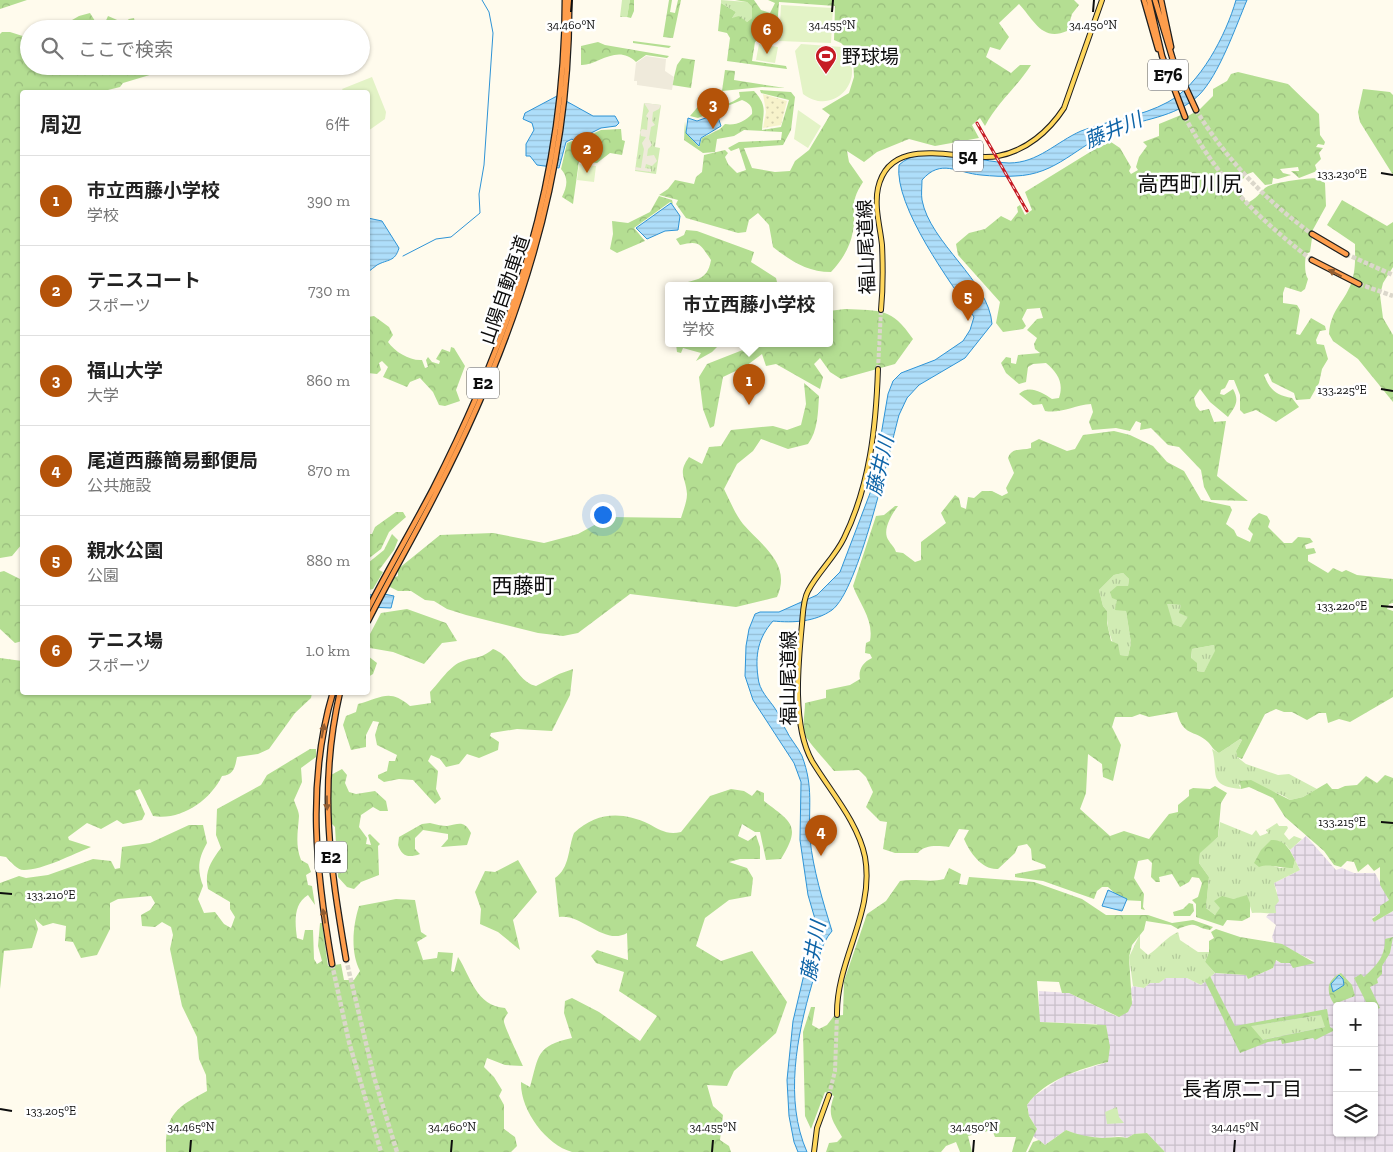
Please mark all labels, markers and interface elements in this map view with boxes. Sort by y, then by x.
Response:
pin: 6 [751,13,783,54]
text: 34.460°N [547,18,595,32]
text: 34.455°N [808,18,856,32]
text: 34.450°N [1069,18,1117,32]
search box [20,20,370,75]
icon: search [38,34,66,62]
text: ここで検索 [78,38,173,61]
sports icon: 野球場 [814,44,838,75]
place label: 野球場 [842,45,899,68]
road number: E76 [1148,60,1188,90]
pin: 3 [697,88,729,129]
water label: 藤井川 [1081,106,1147,153]
text: 周辺 [40,112,82,137]
text: 6件 [326,115,350,134]
pin: 2 [571,132,603,173]
road number: 54 [953,140,983,172]
text: 133.230°E [1317,167,1367,181]
district label: 高西町川尻 [1138,171,1243,196]
text: 市立西藤小学校 [87,179,220,202]
text: 1 [53,191,59,210]
text: 390 m [307,191,350,210]
street label: 福山尾道線 [853,199,879,295]
text: 学校 [87,206,119,225]
street label: 山陽自動車道 [476,232,534,348]
text: テニスコート [87,269,201,292]
one-way arrow [1328,269,1343,277]
pin: 5 [952,280,984,321]
text: 2 [52,281,60,300]
text: 730 m [308,281,350,300]
popup [665,282,833,347]
text: 市立西藤小学校 [682,293,816,316]
text: スポーツ [87,296,151,315]
text: 学校 [682,320,715,339]
text: 福山大学 [87,359,163,382]
pin: 1 [733,364,765,405]
road number: E2 [467,368,499,398]
text: 3 [52,371,60,390]
text: 860 m [306,371,350,390]
text: 133.225°E [1317,383,1367,397]
text: 大学 [87,386,119,405]
water label: 藤井川 [862,432,899,498]
text: 尾道西藤簡易郵便局 [87,449,258,472]
text: 4 [51,461,61,480]
text: 870 m [307,461,350,480]
text: 公共施設 [87,476,151,495]
your location [590,502,616,528]
text: 親水公園 [87,539,163,562]
text: 5 [52,551,60,570]
text: 880 m [306,551,350,570]
text: 公園 [87,566,119,585]
district label: 西藤町 [492,573,555,598]
text: 133.220°E [1317,599,1367,613]
text: テニス場 [87,629,163,652]
street label: 福山尾道線 [777,630,800,726]
text: 6 [52,641,60,660]
text: 1.0 km [306,641,350,660]
text: スポーツ [87,656,151,675]
one-way arrow [319,723,327,738]
one-way arrow [323,795,331,811]
pin: 4 [805,815,837,856]
text: 133.215°E [1318,815,1366,829]
road number: E2 [315,842,347,872]
text: 133.210°E [27,888,75,902]
one-way arrow [320,907,328,923]
water label: 藤井川 [796,917,830,983]
map controls [1333,1002,1378,1137]
button: + [1333,1002,1378,1047]
button: − [1333,1047,1378,1092]
district label: 長者原二丁目 [1182,1077,1302,1101]
button: layers [1333,1092,1378,1137]
text: 133.205°E [26,1104,76,1118]
text: 34.465°N [167,1120,215,1134]
text: 34.460°N [428,1120,476,1134]
text: 34.455°N [689,1120,737,1134]
text: 34.450°N [950,1120,998,1134]
text: 34.445°N [1211,1120,1259,1134]

